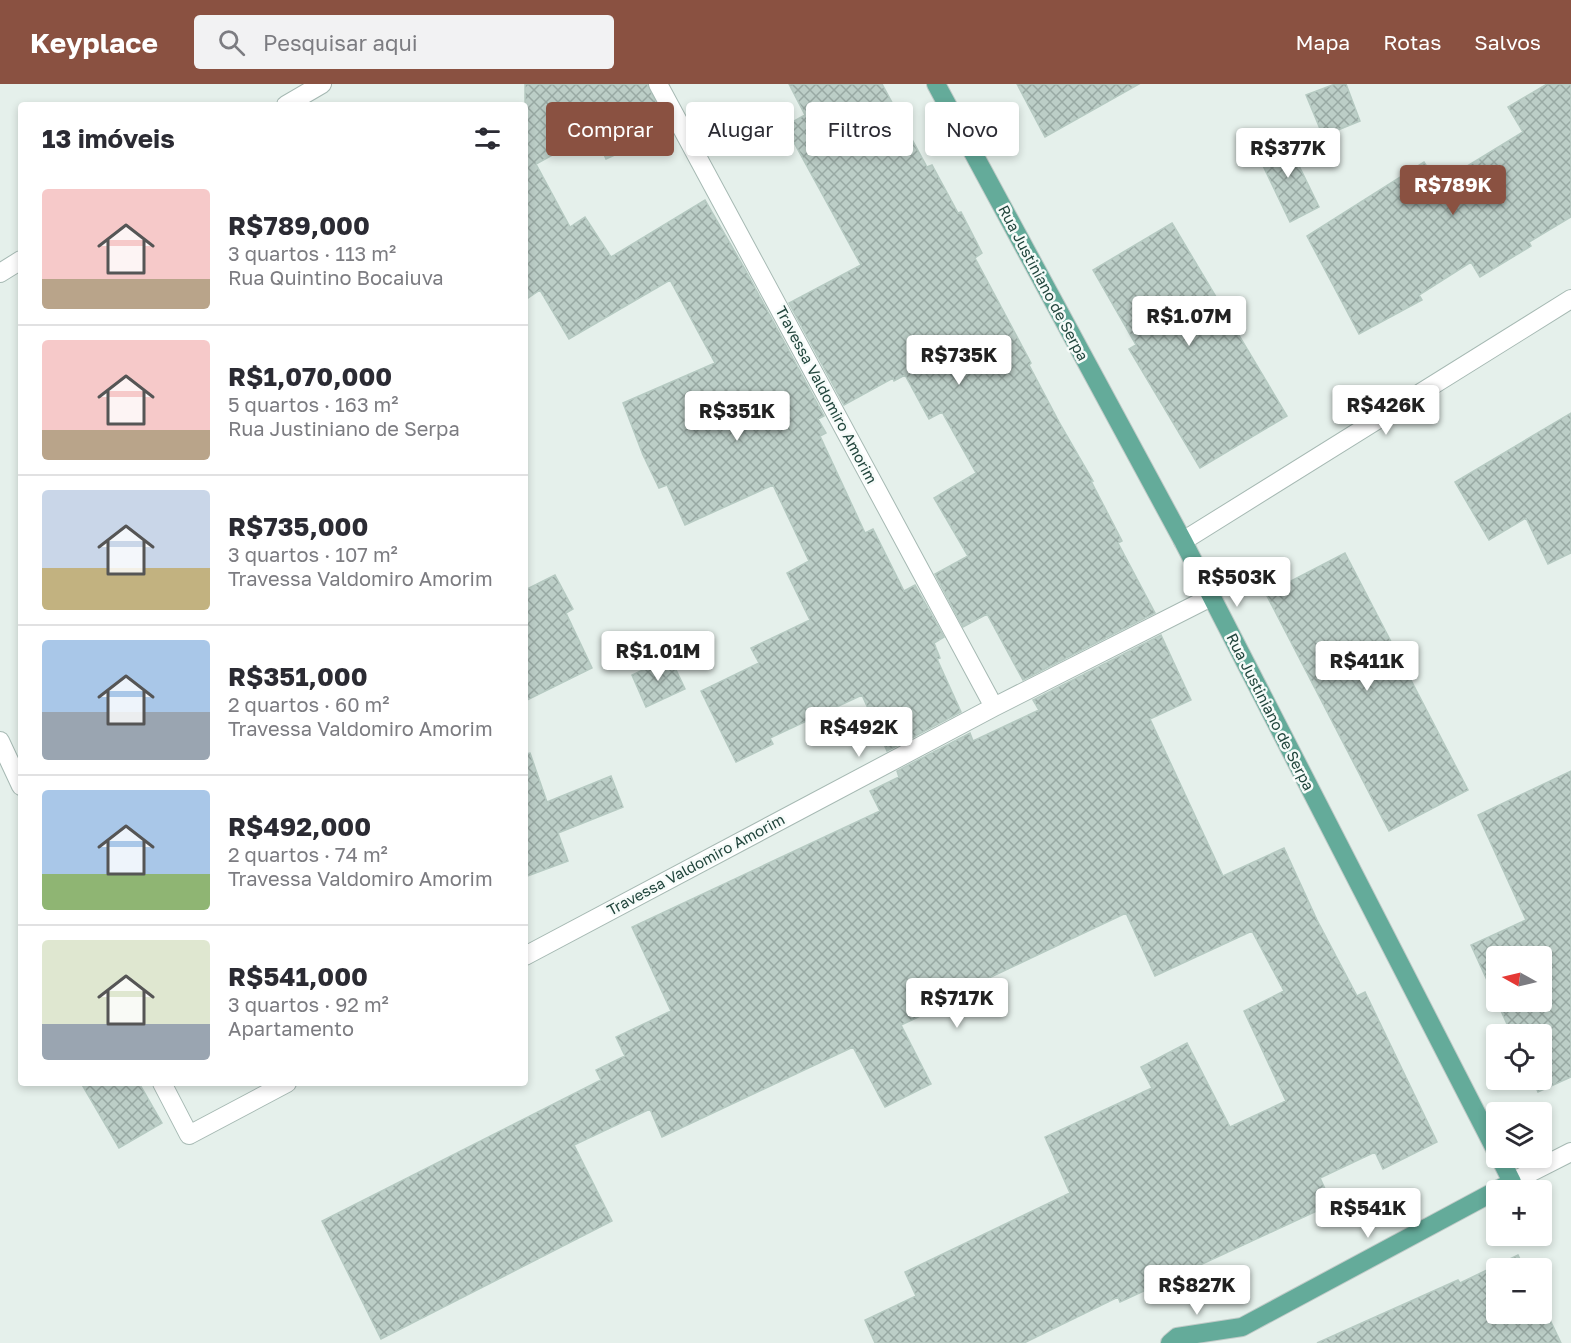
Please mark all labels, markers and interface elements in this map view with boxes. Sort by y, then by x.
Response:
search box [194,15,614,69]
text: Keyplace [30,26,158,59]
icon: search [215,26,248,59]
text: Pesquisar aqui [263,29,418,56]
text: Mapa [1296,29,1350,55]
text: Rotas [1383,29,1441,55]
text: Salvos [1474,29,1541,55]
chip: Comprar [546,102,674,156]
chip: Alugar [686,102,794,156]
chip: Filtros [806,102,913,156]
chip: Novo [925,102,1019,156]
icon: filters [471,122,504,155]
text: 13 imóveis [42,123,175,154]
pin: R$377K [1239,128,1337,179]
text: R$377K [1250,135,1326,159]
pin: R$789K [1404,165,1502,216]
text: R$789K [1414,172,1492,196]
street label: Rua Justiniano de Serpa [995,202,1093,363]
text: R$789,000 [228,210,370,241]
icon: home [90,213,162,285]
text: 3 quartos · 113 m² [228,241,396,265]
text: Rua Quintino Bocaiuva [228,265,444,289]
pin: R$1.07M [1134,296,1244,347]
street label: Travessa Valdomiro Amorim [772,303,881,486]
text: R$1.07M [1146,303,1232,327]
pin: R$735K [910,335,1008,386]
text: R$735K [920,342,998,366]
text: R$1,070,000 [228,361,392,392]
icon: home [90,364,162,436]
pin: R$426K [1337,385,1435,436]
pin: R$351K [688,391,786,442]
text: 5 quartos · 163 m² [228,392,399,416]
text: R$426K [1346,392,1426,416]
text: R$351K [699,398,775,422]
text: Rua Justiniano de Serpa [228,416,460,440]
text: R$735,000 [228,511,368,542]
icon: home [90,514,162,586]
text: 3 quartos · 107 m² [228,542,398,566]
pin: R$503K [1188,557,1286,608]
text: R$503K [1197,564,1277,588]
text: Travessa Valdomiro Amorim [228,566,493,590]
street label: Rua Justiniano de Serpa [1223,630,1318,793]
pin: R$1.01M [603,631,713,682]
text: R$1.01M [615,638,701,662]
pin: R$411K [1318,641,1416,692]
text: R$411K [1330,648,1404,672]
text: R$351,000 [228,661,368,692]
icon: home [90,664,162,736]
text: 2 quartos · 60 m² [228,692,390,716]
pin: R$492K [810,707,908,758]
text: R$492K [819,714,899,738]
text: Travessa Valdomiro Amorim [228,716,493,740]
street label: Travessa Valdomiro Amorim [604,810,787,919]
text: R$492,000 [228,811,371,842]
icon: home [90,814,162,886]
text: 2 quartos · 74 m² [228,842,388,866]
text: Travessa Valdomiro Amorim [228,866,493,890]
north arrow [1486,946,1552,1012]
map controls [1486,946,1552,1324]
text: R$541,000 [228,961,368,992]
icon: home [90,964,162,1036]
pin: R$717K [908,978,1006,1029]
text: R$717K [920,985,994,1009]
text: 3 quartos · 92 m² [228,992,389,1016]
text: Apartamento [228,1016,354,1040]
button: locate [1486,1024,1552,1090]
button: layers [1486,1102,1552,1168]
button: + [1486,1180,1552,1246]
pin: R$541K [1319,1188,1417,1239]
text: R$541K [1330,1195,1406,1219]
button: − [1486,1258,1552,1324]
pin: R$827K [1148,1265,1246,1316]
text: R$827K [1158,1272,1236,1296]

